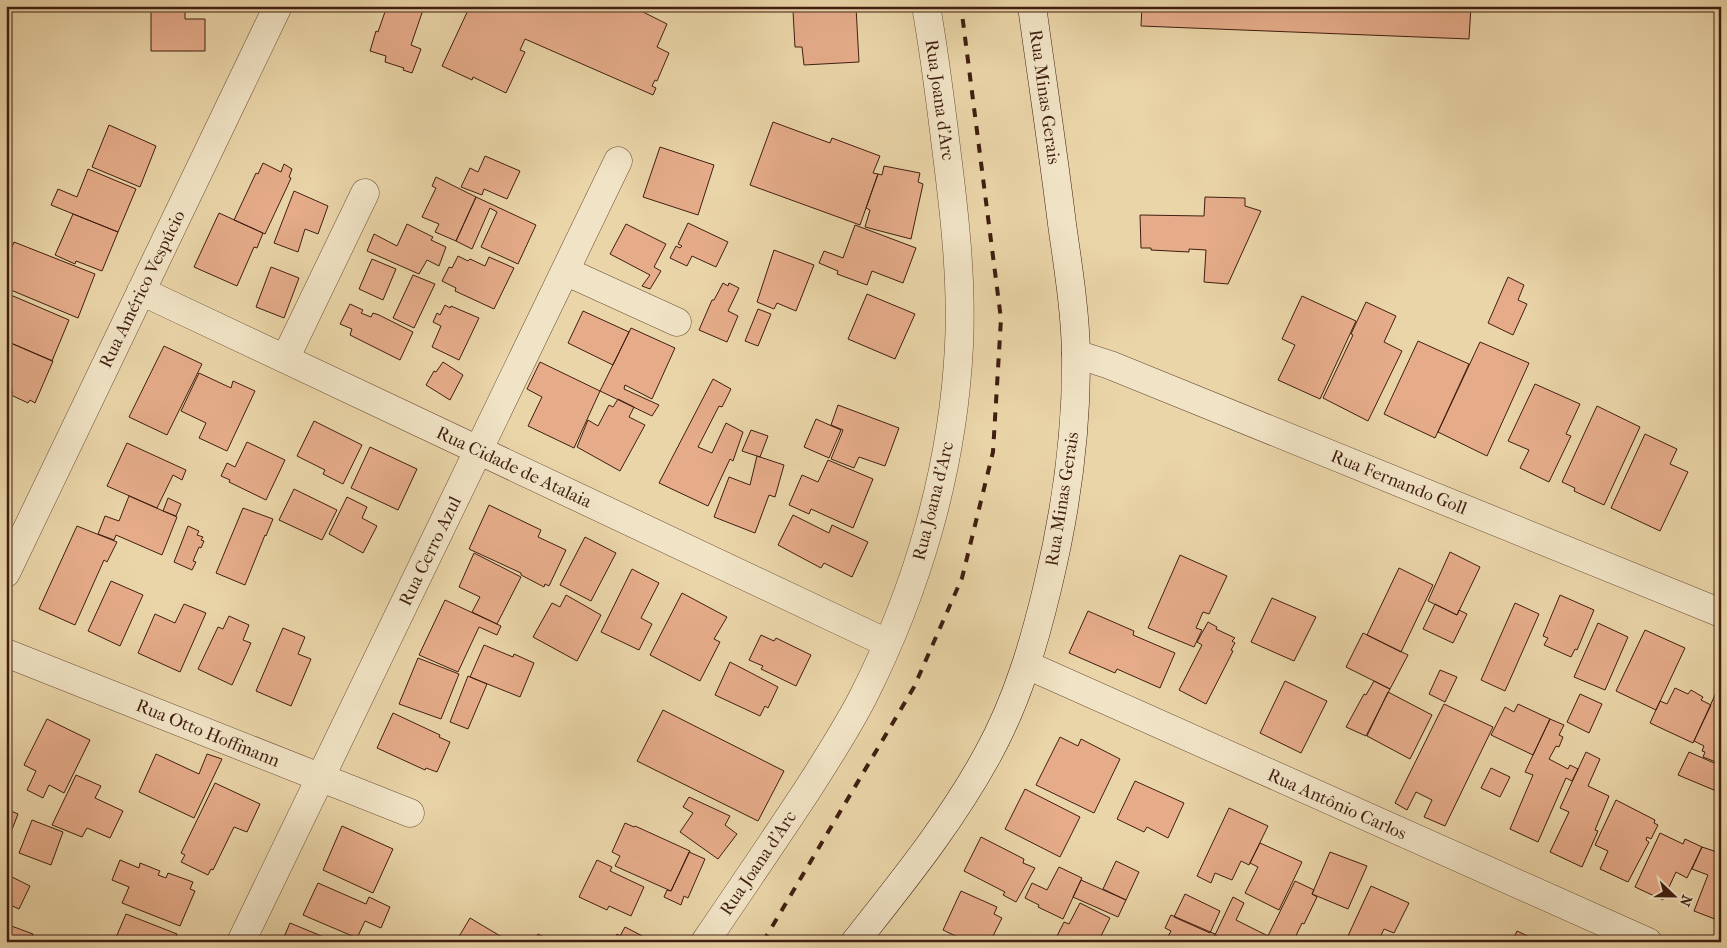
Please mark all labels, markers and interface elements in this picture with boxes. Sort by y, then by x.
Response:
street label: Rua Minas Gerais [1025,28,1064,166]
street label: Rua Joana d'Arc [921,38,958,162]
street label: Rua Américo Vespúcio [95,207,190,371]
street label: Rua Cidade de Atalaia [433,422,595,513]
street label: Rua Minas Gerais [1042,430,1084,568]
street label: Rua Joana d'Arc [909,439,958,563]
street label: Rua Fernando Goll [1328,446,1470,519]
street label: Rua Cerro Azul [395,493,466,609]
street label: Rua Otto Hoffmann [133,695,283,772]
street label: Rua Antônio Carlos [1264,764,1410,845]
street label: Rua Joana d'Arc [716,807,801,920]
north arrow [1650,870,1700,920]
text: N [1676,893,1695,909]

